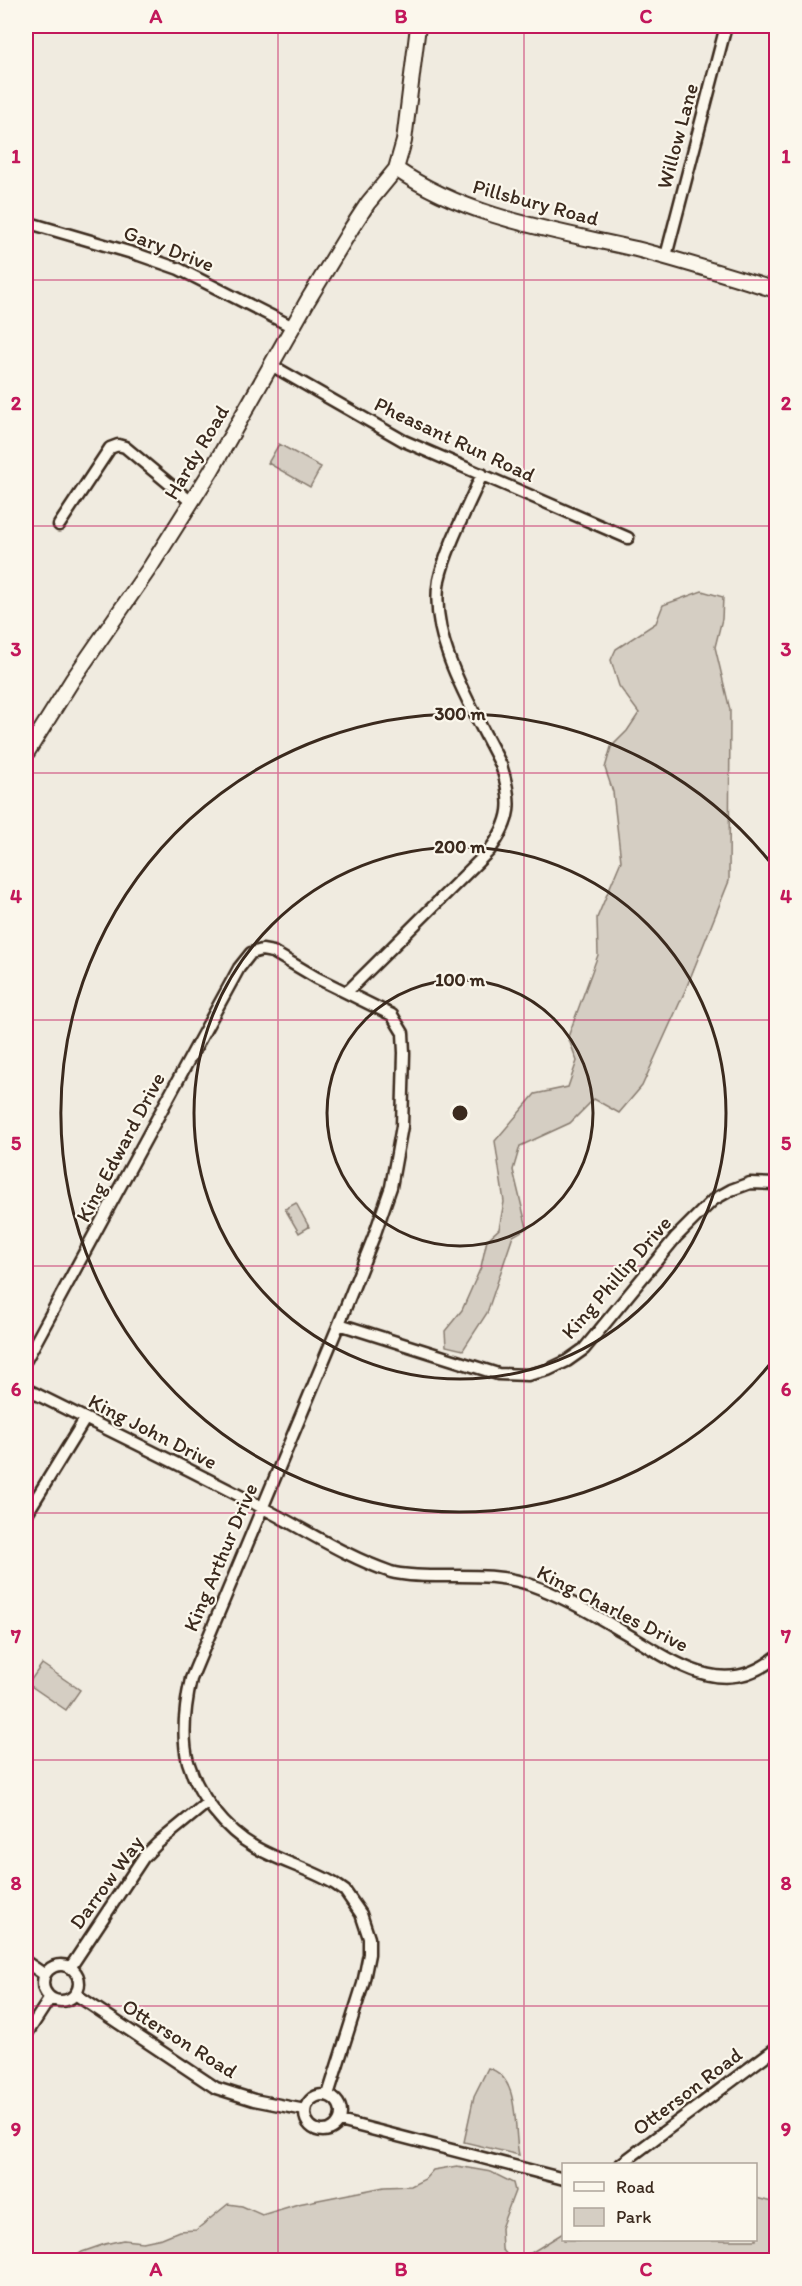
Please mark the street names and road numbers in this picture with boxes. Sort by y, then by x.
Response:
street label: Willow Lane [651,80,703,192]
street label: Pillsbury Road [470,173,602,231]
street label: Gary Drive [120,219,218,277]
street label: Pheasant Run Road [371,391,540,487]
street label: Hardy Road [158,400,234,504]
street label: King Edward Drive [70,1068,170,1226]
street label: King Phillip Drive [556,1210,676,1344]
street label: King John Drive [84,1388,222,1474]
street label: King Arthur Drive [178,1479,262,1635]
street label: King Charles Drive [533,1559,693,1657]
street label: Darrow Way [64,1830,148,1934]
street label: Otterson Road [118,1993,243,2084]
street label: Otterson Road [627,2041,747,2140]

